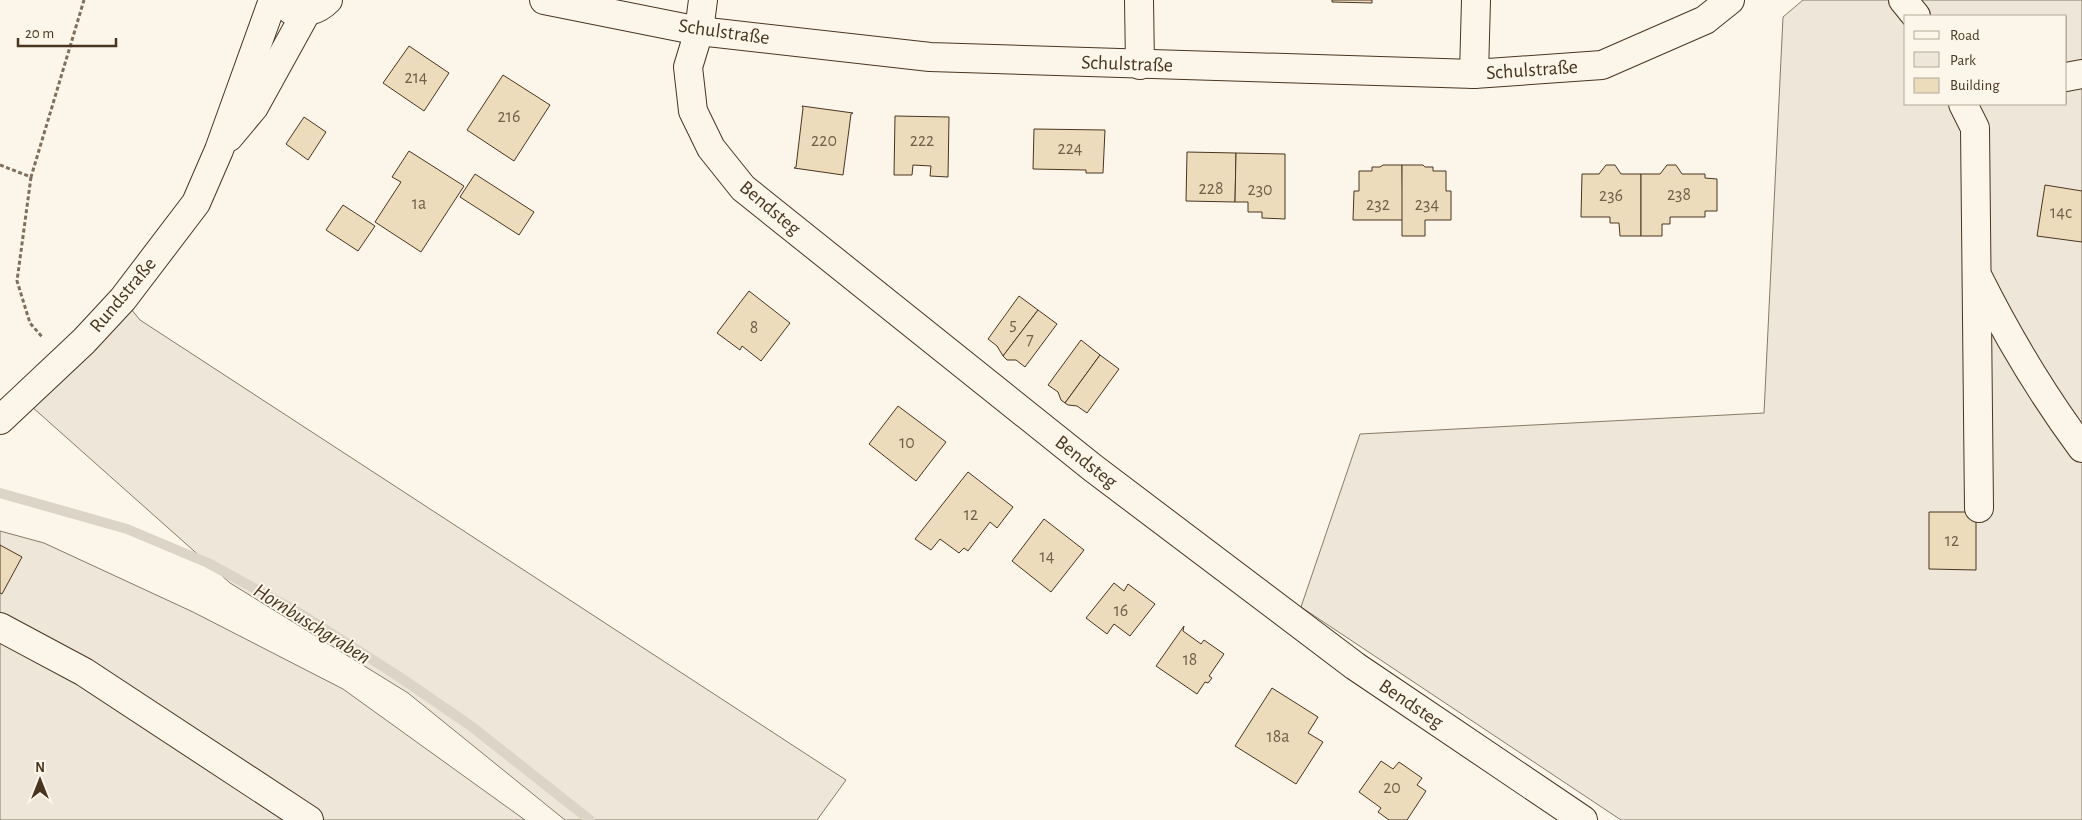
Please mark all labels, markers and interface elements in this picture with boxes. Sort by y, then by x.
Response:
scale bar [18,15,115,47]
legend [1904,15,2067,105]
street label: Schulstraße [677,16,771,48]
text: 20 m [25,26,54,41]
text: Road [1950,28,1980,43]
street label: Schulstraße [1081,52,1173,76]
text: Park [1950,53,1976,68]
street label: Schulstraße [1485,57,1579,83]
house number: 214 [404,69,428,87]
text: Building [1950,78,2000,93]
house number: 216 [498,108,520,126]
house number: 220 [811,132,837,150]
house number: 222 [910,132,934,150]
house number: 224 [1057,140,1083,158]
street label: Bendsteg [736,177,804,239]
house number: 228 [1199,180,1223,198]
house number: 230 [1247,181,1273,199]
house number: 238 [1667,186,1691,204]
house number: 236 [1599,187,1623,205]
house number: 1a [412,195,426,213]
house number: 232 [1366,196,1390,214]
house number: 234 [1415,196,1439,214]
house number: 14c [2050,204,2072,222]
street label: Rundstraße [86,254,160,336]
house number: 5 [1009,316,1017,334]
house number: 8 [750,319,758,337]
house number: 7 [1026,331,1034,349]
street label: Bendsteg [1051,432,1121,492]
house number: 10 [899,434,915,452]
house number: 12 [964,506,978,524]
house number: 12 [1945,532,1959,550]
house number: 14 [1040,548,1055,566]
water label: Hornbuschgraben [250,580,374,668]
house number: 16 [1114,602,1128,620]
house number: 18 [1183,651,1197,669]
street label: Bendsteg [1375,675,1447,733]
house number: 18a [1266,728,1290,746]
north arrow [15,755,65,805]
text: N [35,761,45,775]
house number: 20 [1383,779,1401,797]

